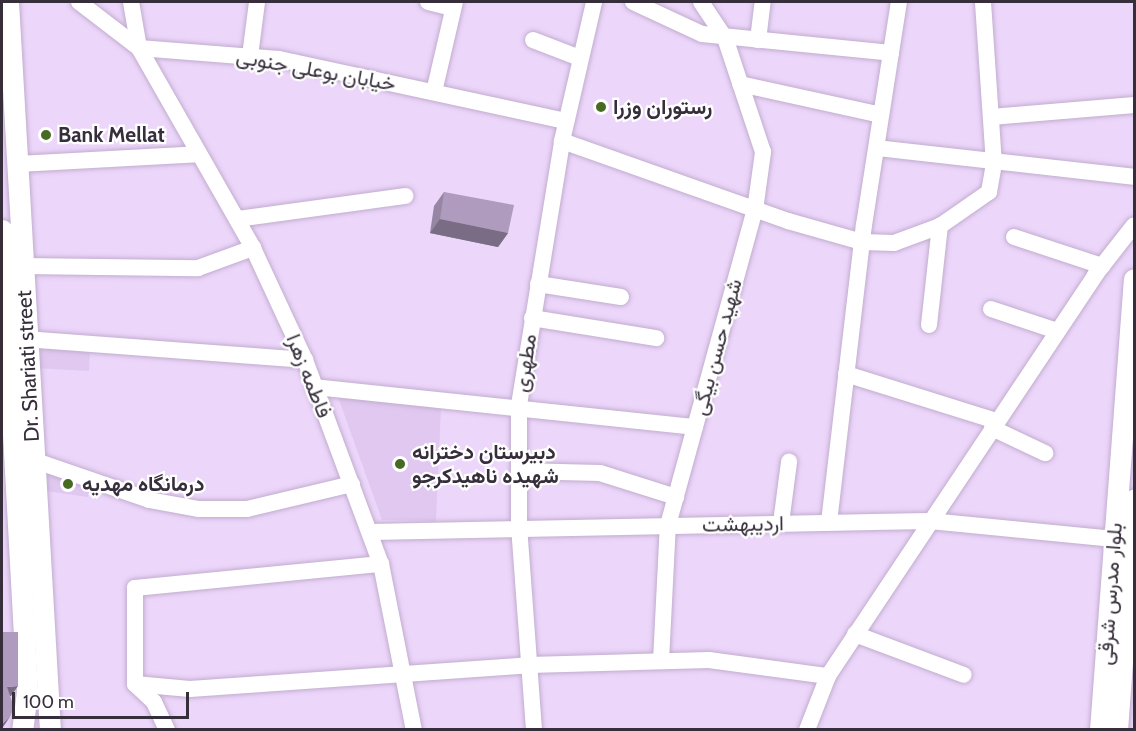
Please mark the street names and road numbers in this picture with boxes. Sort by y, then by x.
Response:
street label: خیابان بوعلی جنوبی [234,44,398,96]
street label: شهید حسن بیگی [687,276,747,418]
street label: Dr. Shariati street [11,290,45,442]
street label: فاطمه زهرا [281,330,337,422]
street label: مطهری [508,332,542,394]
street label: اردیبهشت [702,511,784,537]
street label: بلوار مدرس شرقی [1092,522,1128,666]

